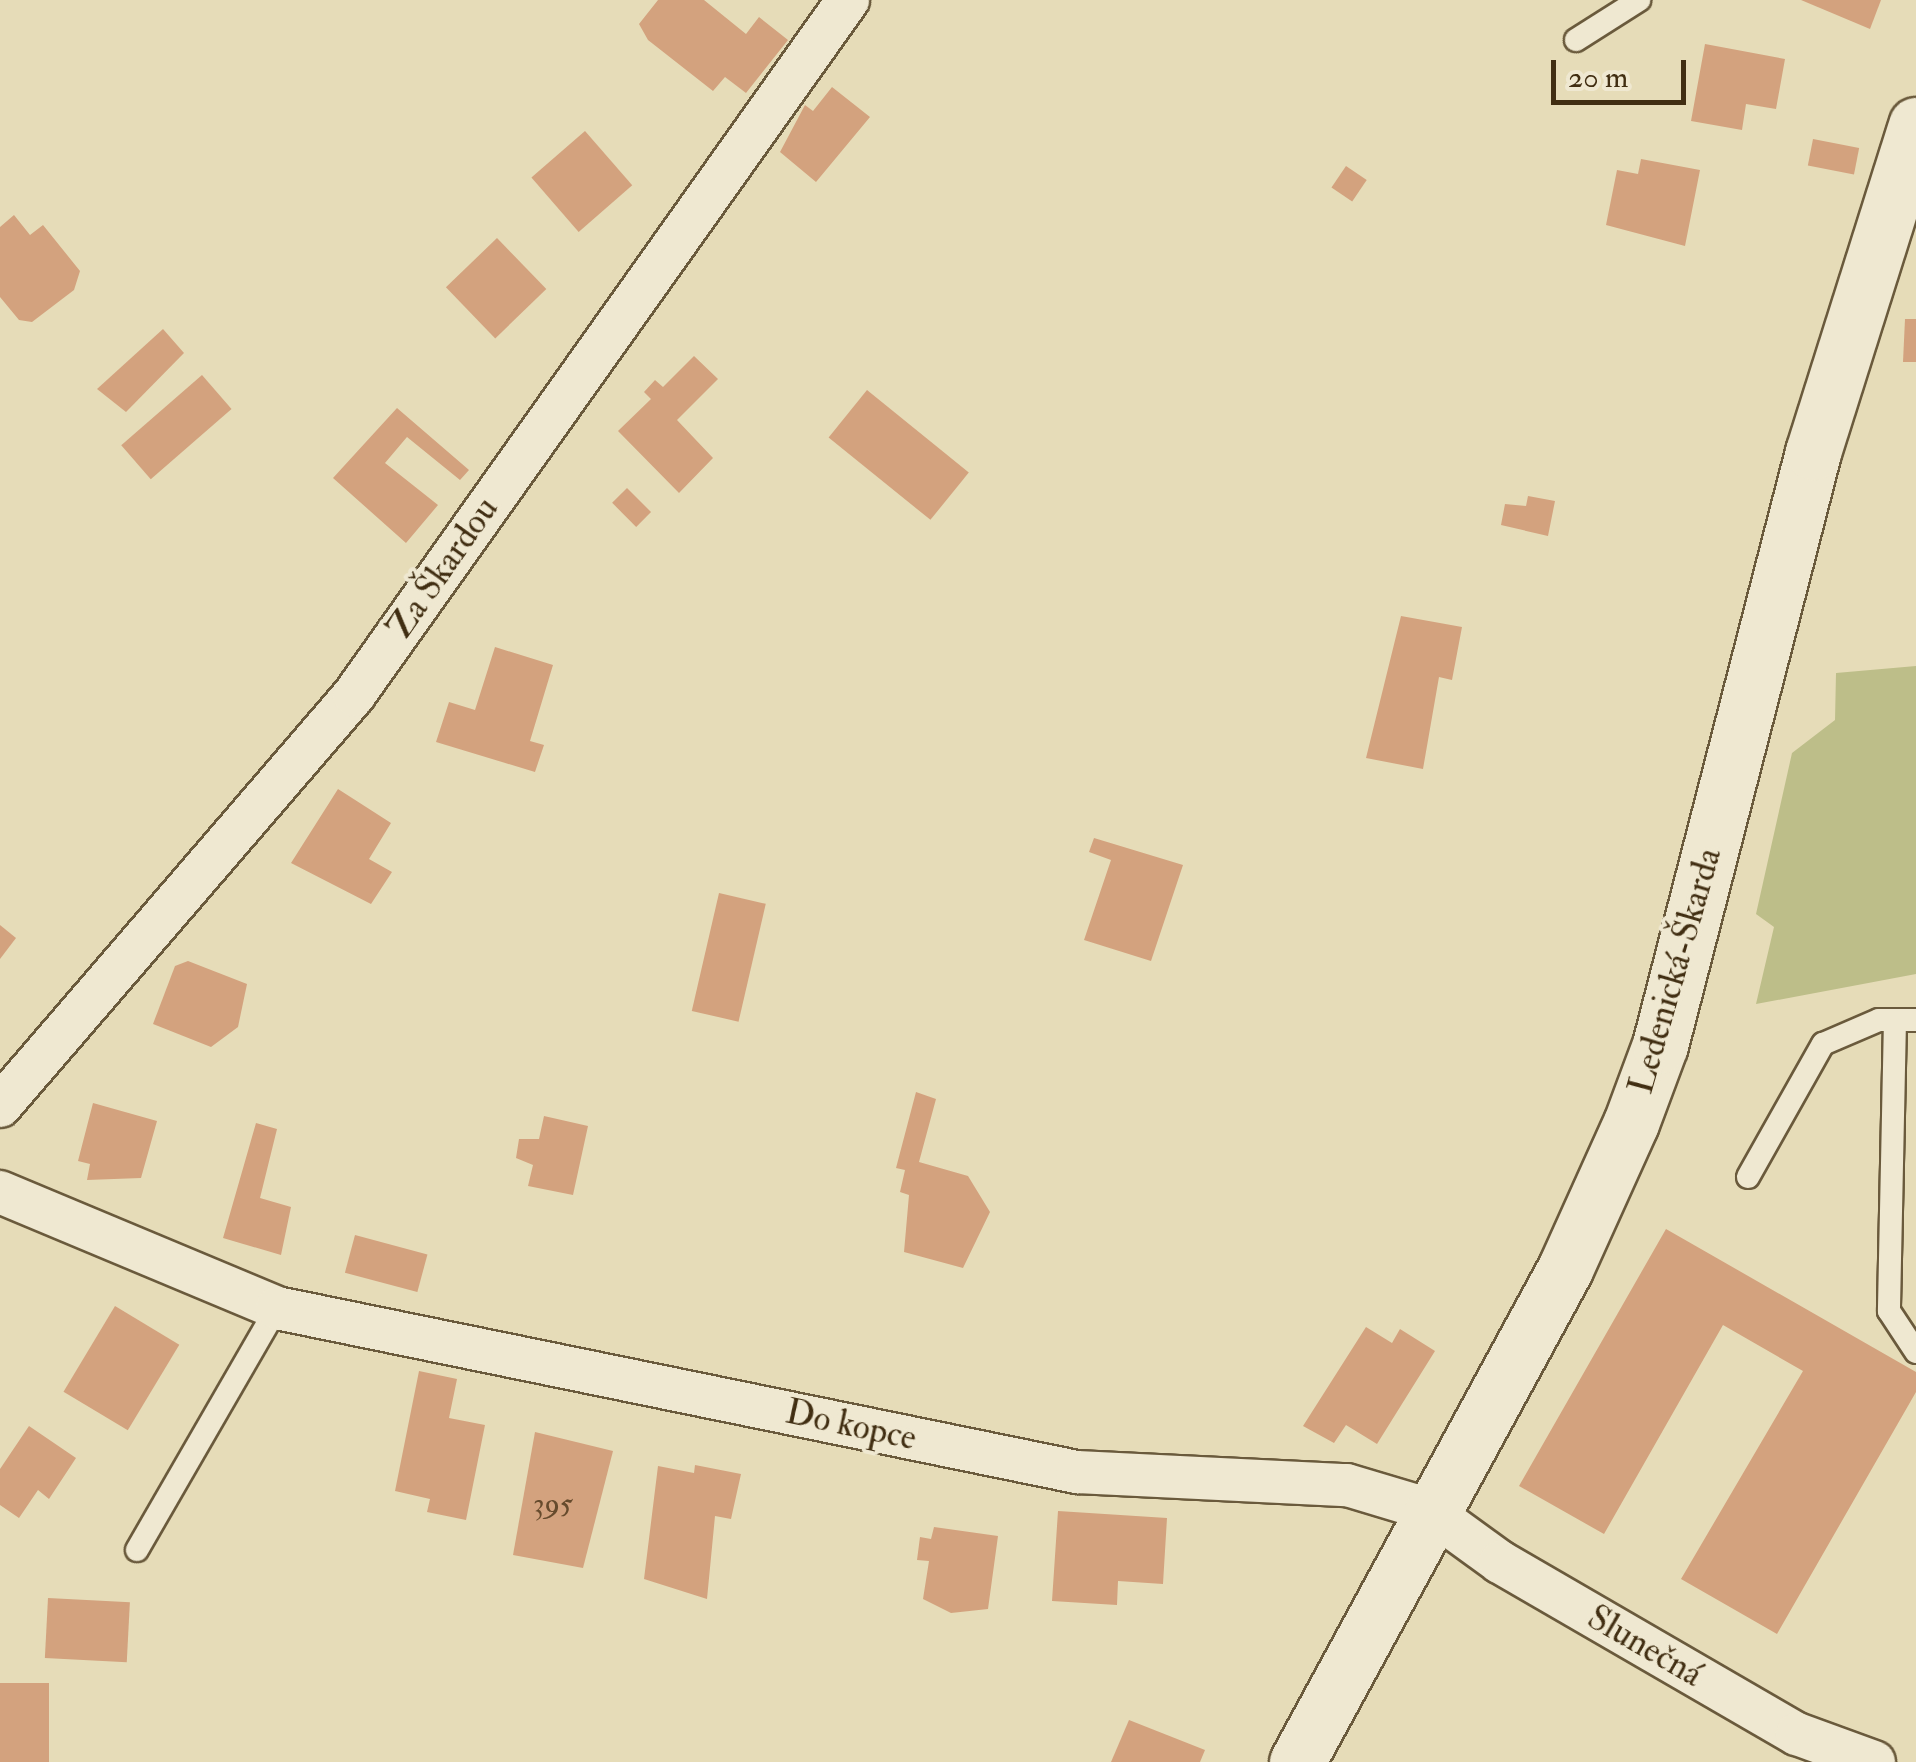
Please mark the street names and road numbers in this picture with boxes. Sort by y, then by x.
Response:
street label: Za Škardou [379,489,507,647]
street label: Ledenická-Škarda [1620,843,1730,1099]
street label: Do kopce [782,1391,920,1459]
street label: Slunečná [1580,1596,1710,1696]

